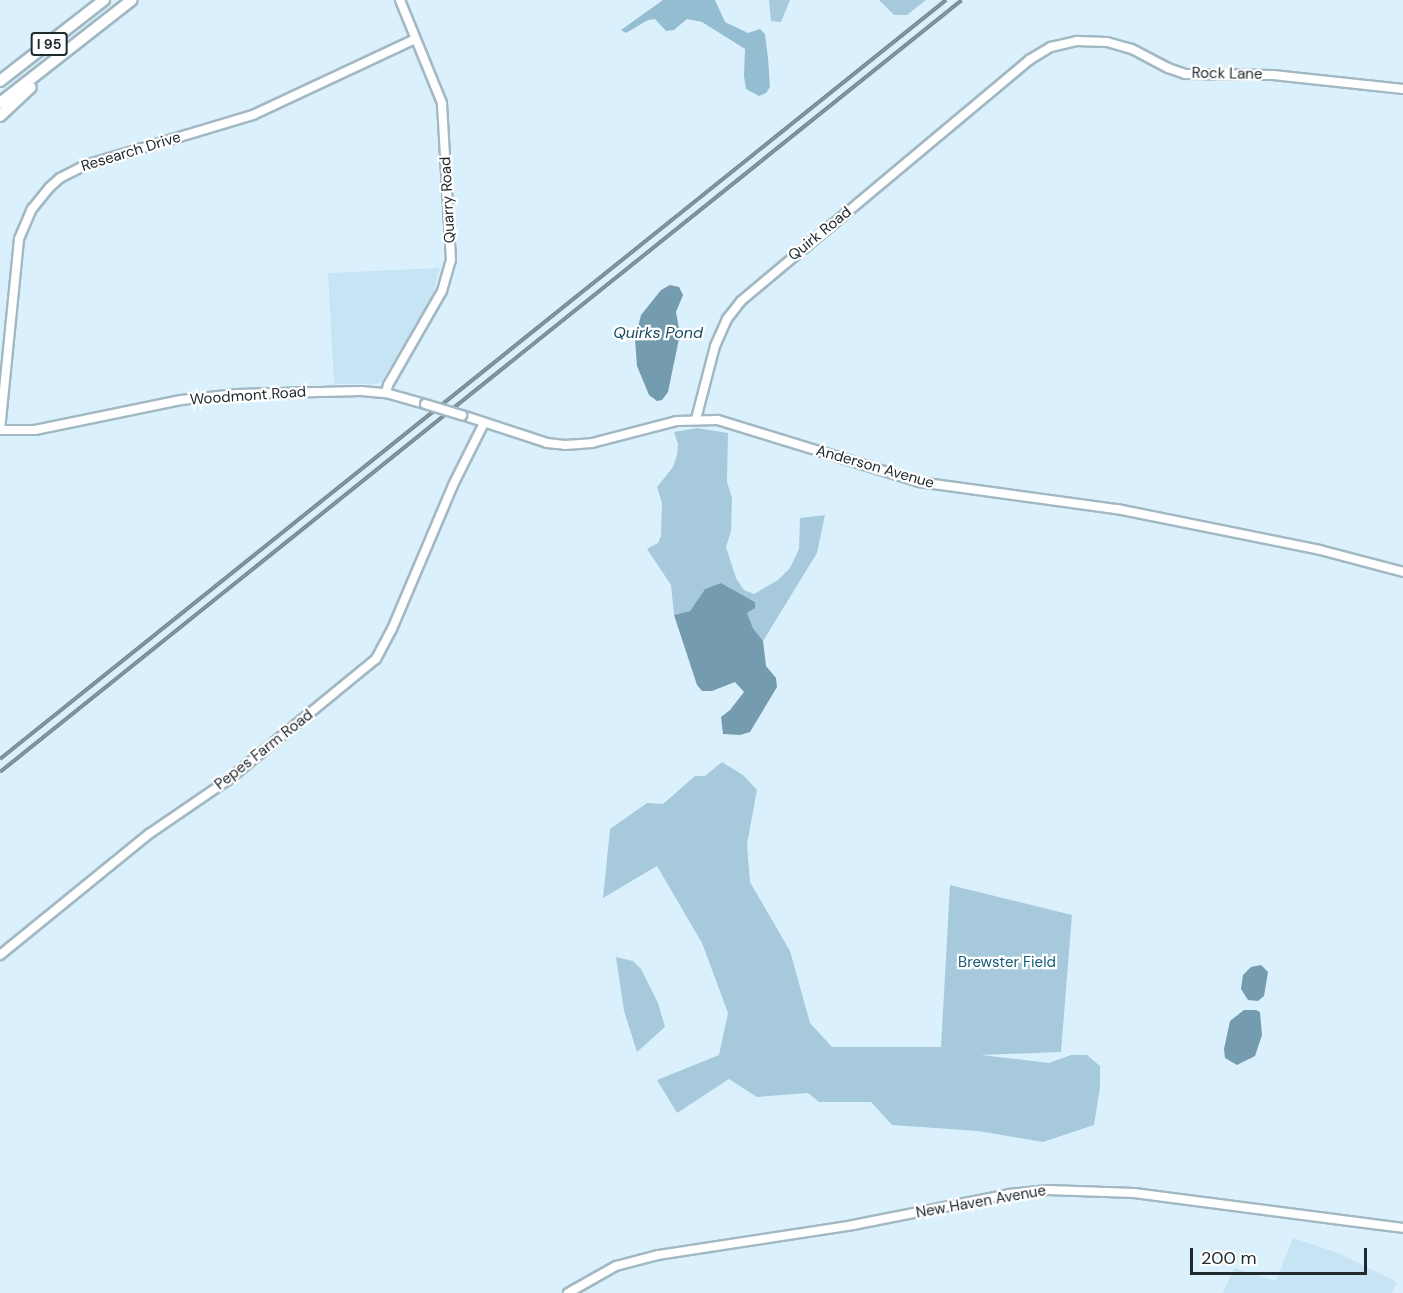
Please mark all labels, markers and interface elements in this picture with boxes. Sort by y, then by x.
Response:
road number: I 95 [29,33,68,55]
street label: Rock Lane [1192,64,1262,84]
street label: Research Drive [79,128,183,176]
street label: Quarry Road [437,156,459,244]
street label: Quirk Road [785,203,855,265]
water label: Quirks Pond [613,323,703,343]
street label: Woodmont Road [189,383,307,409]
street label: Anderson Avenue [814,442,936,492]
street label: Pepes Farm Road [211,706,317,794]
park label: Brewster Field [958,954,1056,972]
street label: New Haven Avenue [915,1182,1047,1222]
scale bar [1193,1236,1370,1274]
text: 200 m [1201,1246,1257,1270]

